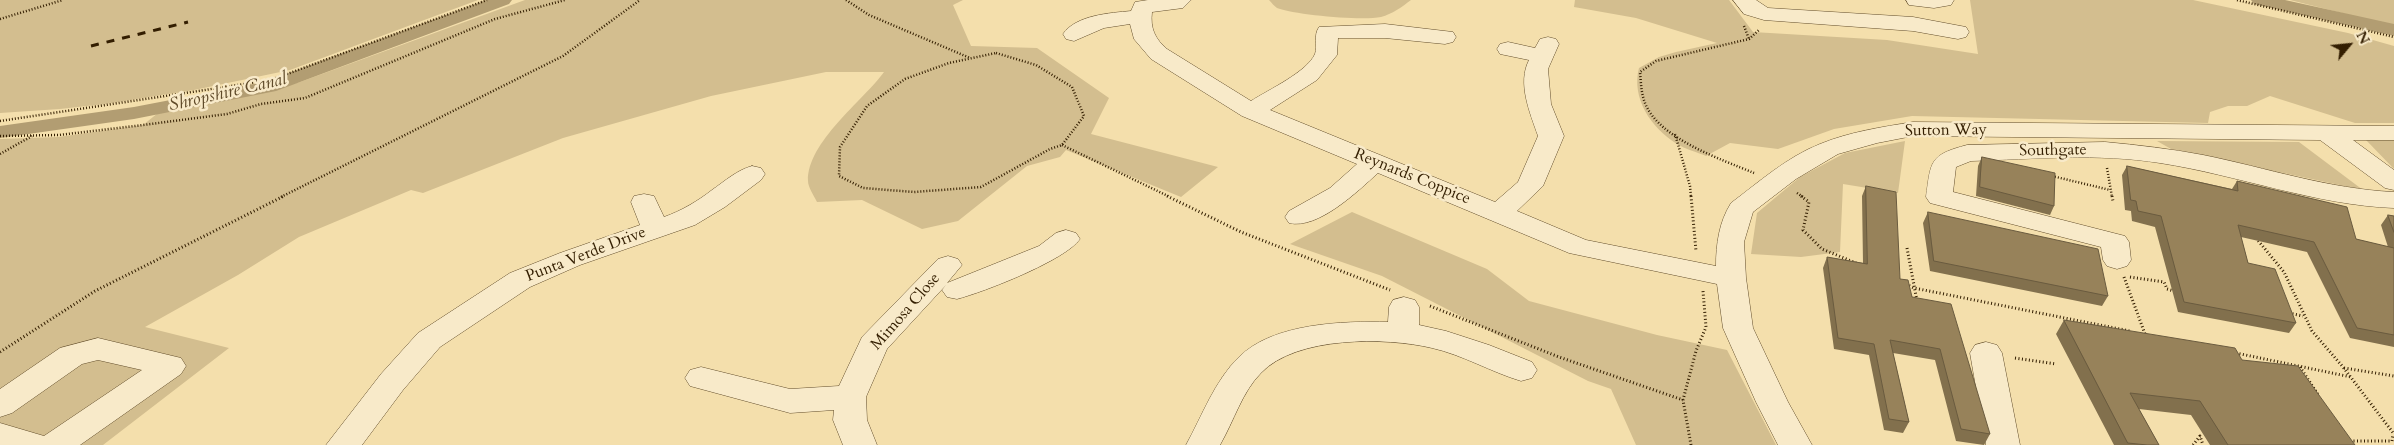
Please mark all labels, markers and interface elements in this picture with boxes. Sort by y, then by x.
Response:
north arrow [2324,20,2374,70]
text: N [2351,28,2374,48]
water label: Shropshire Canal [167,69,289,117]
street label: Sutton Way [1905,121,1987,141]
street label: Southgate [2019,141,2087,161]
street label: Reynards Coppice [1351,145,1473,209]
street label: Punta Verde Drive [523,223,649,287]
street label: Mimosa Close [867,270,945,354]

